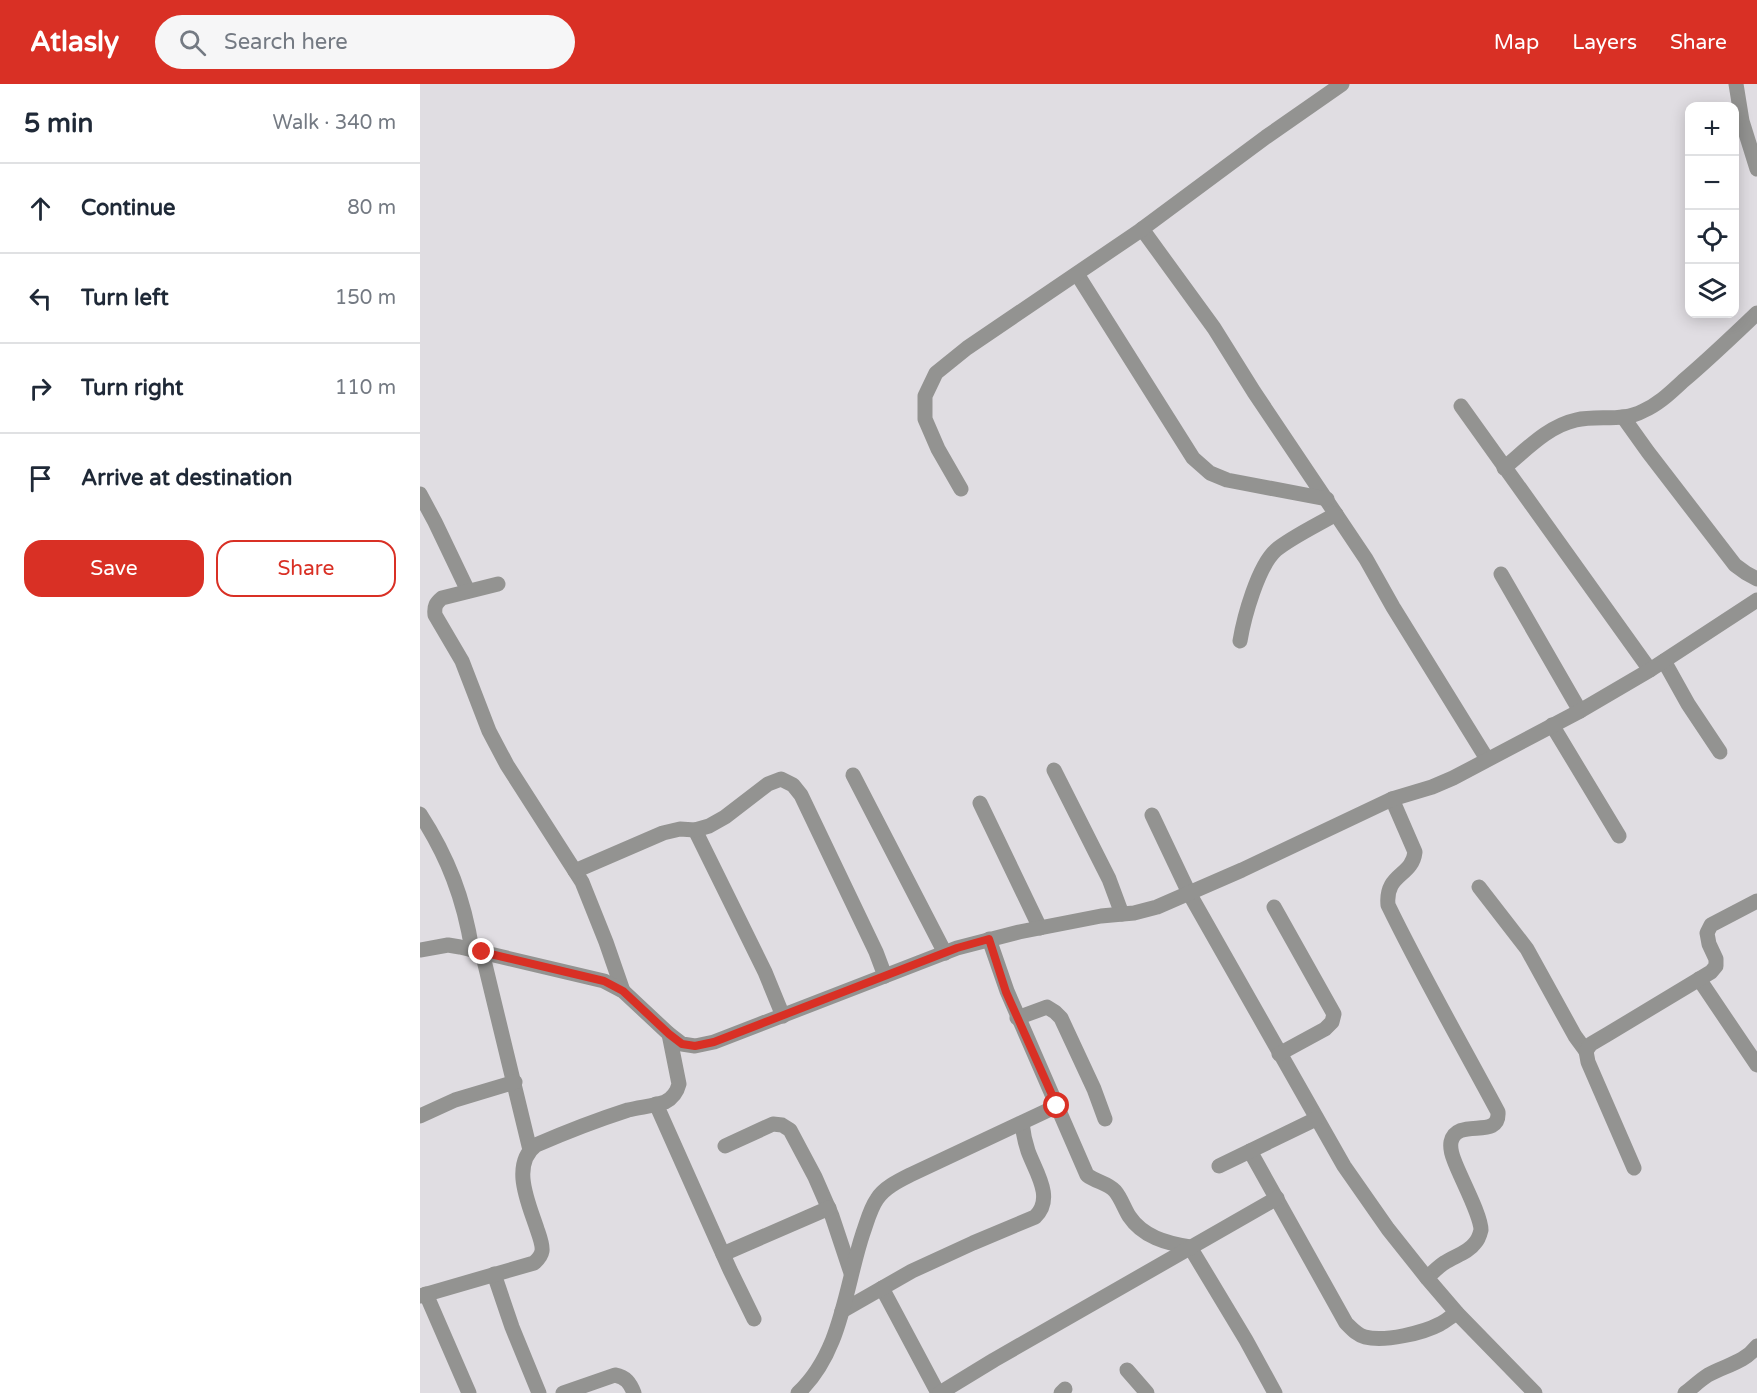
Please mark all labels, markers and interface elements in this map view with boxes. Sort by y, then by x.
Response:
search box [155,15,575,69]
text: Atlasly [30,25,119,59]
icon: search [176,26,209,59]
text: Search here [224,29,348,55]
text: Map [1494,30,1539,55]
text: Layers [1572,30,1637,55]
text: Share [1670,30,1727,55]
map controls [1685,102,1739,318]
button: + [1685,102,1739,156]
text: 5 min [24,108,93,139]
text: Walk · 340 m [273,111,396,135]
button: − [1685,156,1739,210]
icon: ahead [24,192,57,225]
text: Continue [81,195,176,221]
text: 80 m [347,196,396,220]
button: locate [1685,210,1739,264]
button: layers [1685,264,1739,318]
icon: left [24,282,57,315]
text: Turn left [81,285,169,311]
text: 150 m [335,286,396,310]
icon: right [24,372,57,405]
text: Turn right [81,375,183,401]
text: 110 m [335,376,396,400]
icon: arrive [24,462,57,495]
text: Arrive at destination [81,465,292,491]
button: Save [24,540,204,597]
button: Share [216,540,396,597]
route end [468,938,494,964]
route start [1043,1092,1069,1118]

